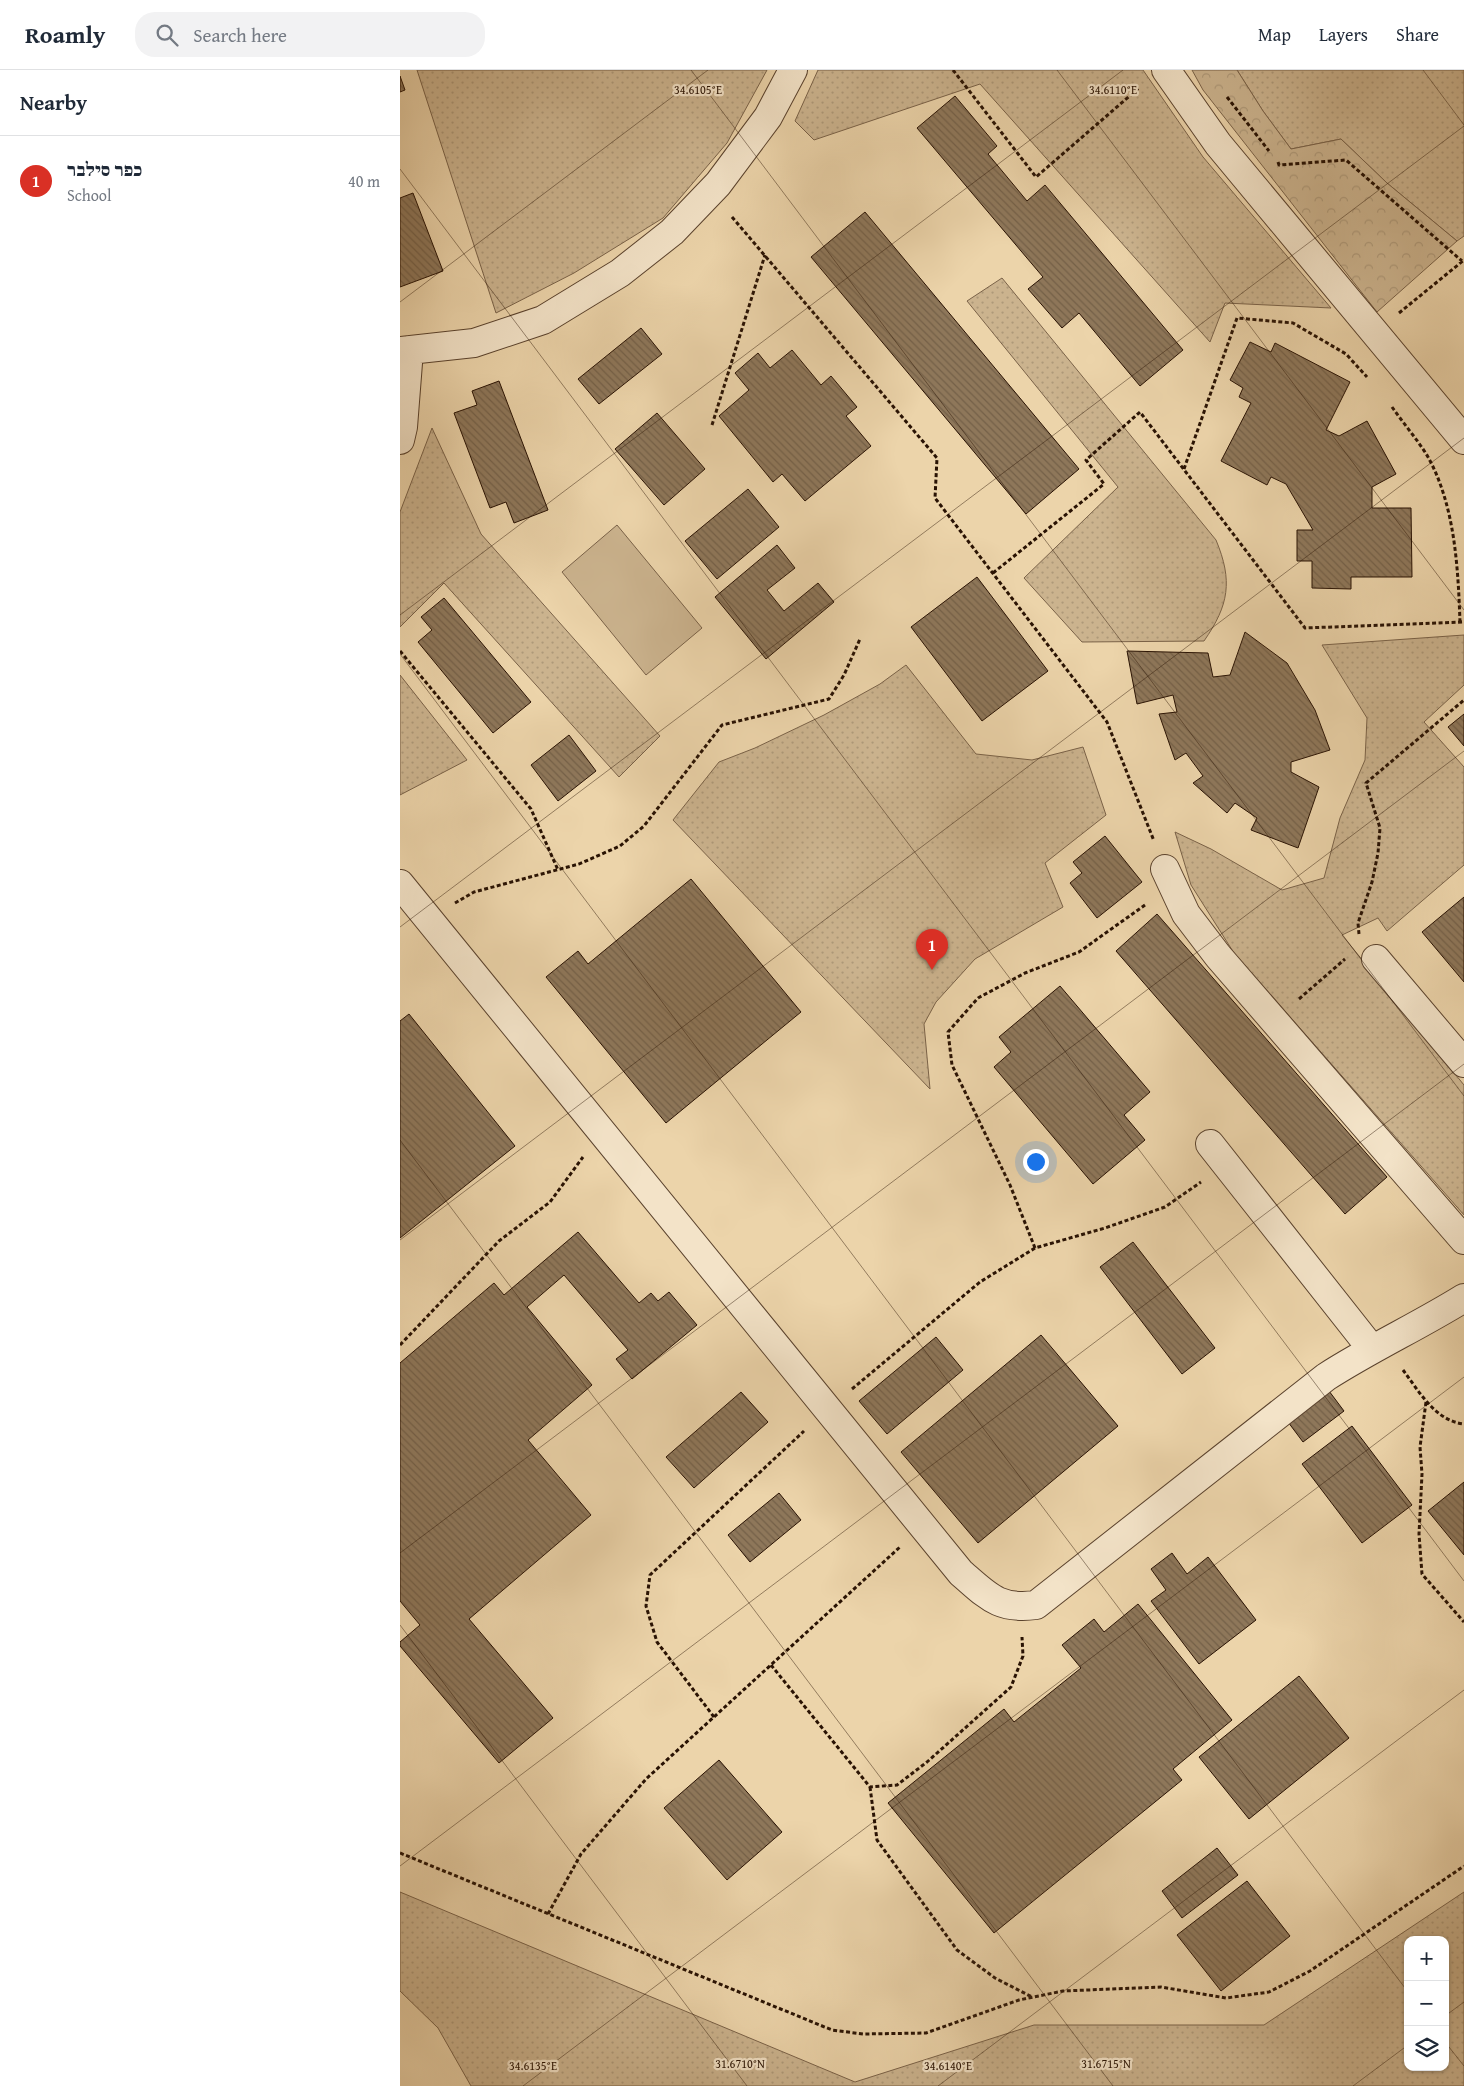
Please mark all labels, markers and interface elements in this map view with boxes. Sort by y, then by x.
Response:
search box [135,12,485,57]
text: Roamly [25,17,105,52]
icon: search [153,21,181,49]
text: Search here [193,21,287,49]
text: Map [1258,21,1291,48]
text: Layers [1319,21,1368,48]
text: Share [1396,21,1439,48]
text: 34.6105°E [674,81,722,98]
text: 34.6110°E [1089,81,1137,98]
text: Nearby [20,87,87,118]
text: כפר סילבר [67,155,142,183]
text: 1 [32,169,40,193]
text: 40 m [348,169,380,193]
text: School [67,183,111,207]
pin: 1 [916,929,948,970]
your location [1023,1149,1049,1175]
map controls [1404,1936,1449,2071]
button: + [1404,1936,1449,1981]
button: − [1404,1981,1449,2026]
button: layers [1404,2026,1449,2071]
text: 31.6710°N [715,2055,765,2072]
text: 31.6715°N [1081,2055,1131,2072]
text: 34.6135°E [509,2057,557,2074]
text: 34.6140°E [924,2057,972,2074]

